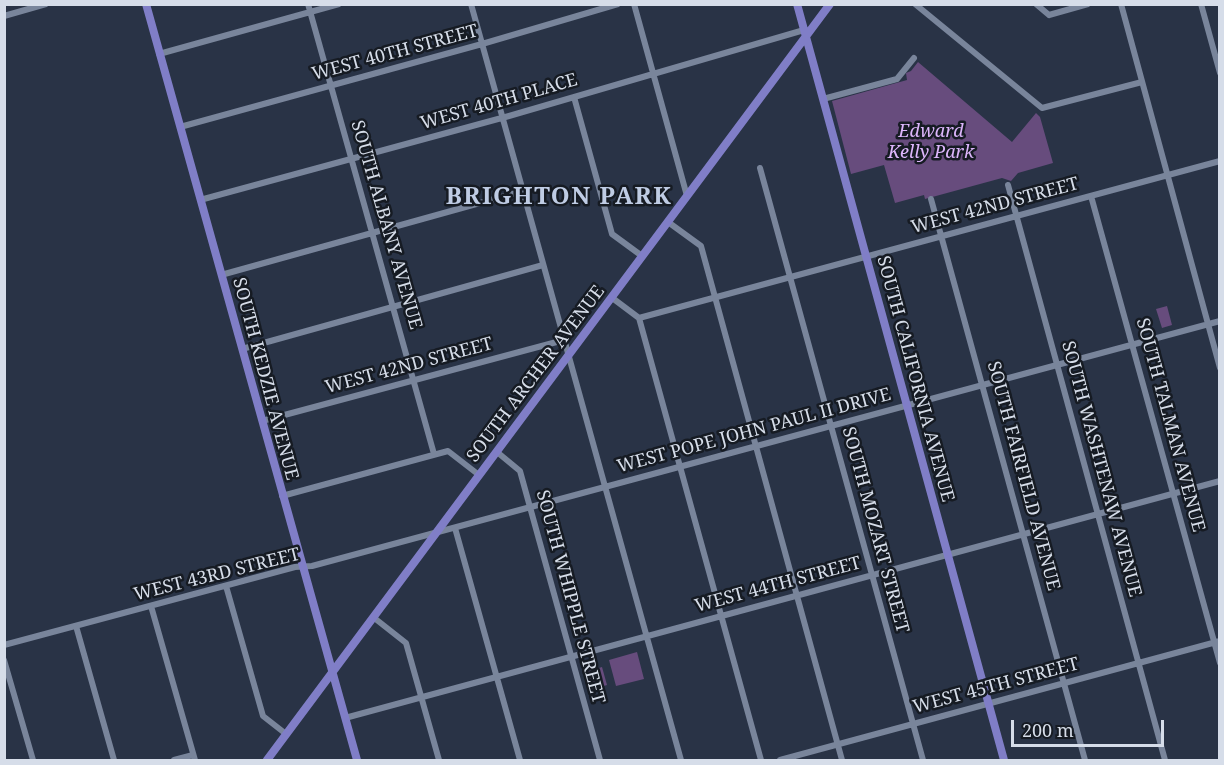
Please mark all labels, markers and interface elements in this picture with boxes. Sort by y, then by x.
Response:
street label: WEST 40TH STREET [310,20,480,86]
street label: WEST 40TH PLACE [418,69,580,135]
street label: SOUTH ALBANY AVENUE [346,118,426,332]
park label: Edward Kelly Park [888,121,974,164]
street label: WEST 42ND STREET [909,173,1081,239]
district label: BRIGHTON PARK [446,183,672,211]
street label: SOUTH CALIFORNIA AVENUE [872,254,958,504]
street label: SOUTH KEDZIE AVENUE [228,275,302,483]
street label: SOUTH ARCHER AVENUE [462,281,610,467]
street label: SOUTH TALMAN AVENUE [1131,316,1209,534]
street label: WEST 42ND STREET [323,333,495,399]
street label: SOUTH WASHTENAW AVENUE [1056,339,1146,599]
street label: SOUTH FAIRFIELD AVENUE [982,359,1064,593]
street label: WEST POPE JOHN PAUL II DRIVE [615,384,893,478]
street label: SOUTH MOZART STREET [837,425,913,635]
street label: SOUTH WHIPPLE STREET [531,488,609,706]
street label: WEST 43RD STREET [132,544,302,606]
street label: WEST 44TH STREET [693,552,863,618]
street label: WEST 45TH STREET [911,653,1081,719]
scale bar [1014,708,1167,746]
text: 200 m [1022,718,1074,742]

